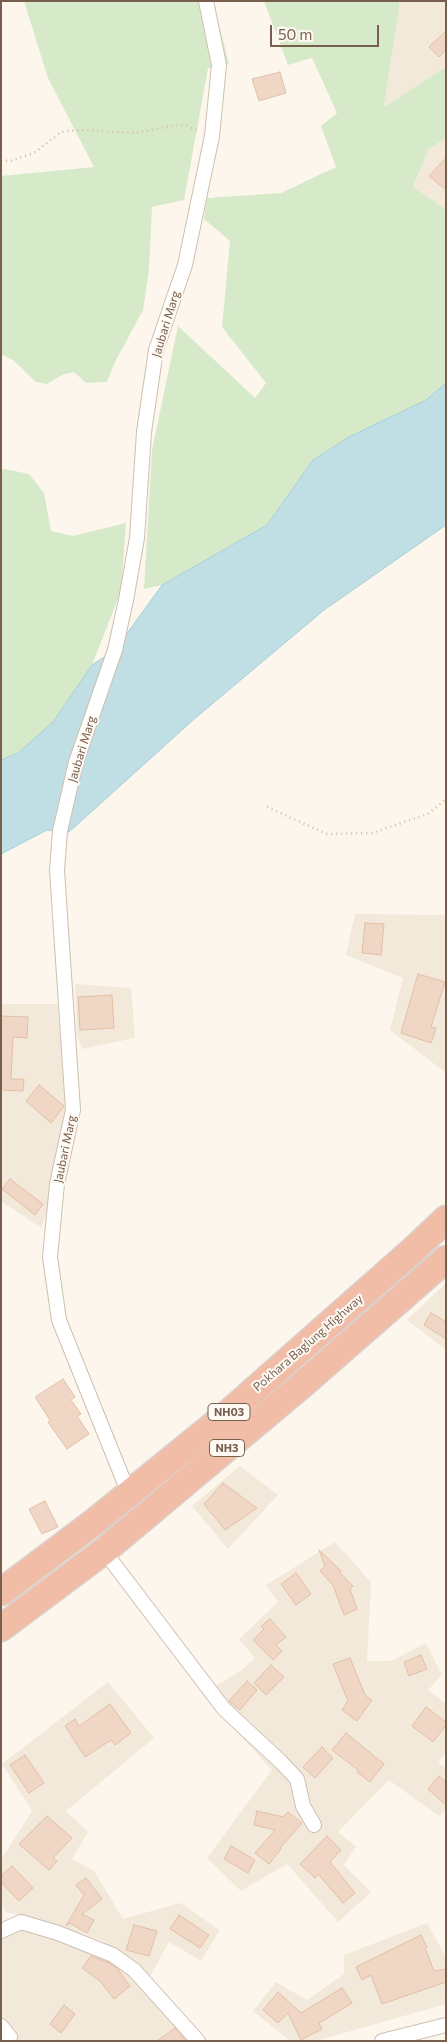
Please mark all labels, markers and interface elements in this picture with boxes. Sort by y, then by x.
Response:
scale bar [272,15,381,47]
text: 50 m [278,25,312,43]
street label: Jaubari Marg [149,289,183,359]
street label: Jaubari Marg [65,714,99,784]
street label: Jaubari Marg [51,1114,79,1184]
street label: Pokhara Baglung Highway [250,1291,366,1395]
road number: NH03 [208,1404,250,1420]
road number: NH3 [210,1440,244,1456]

